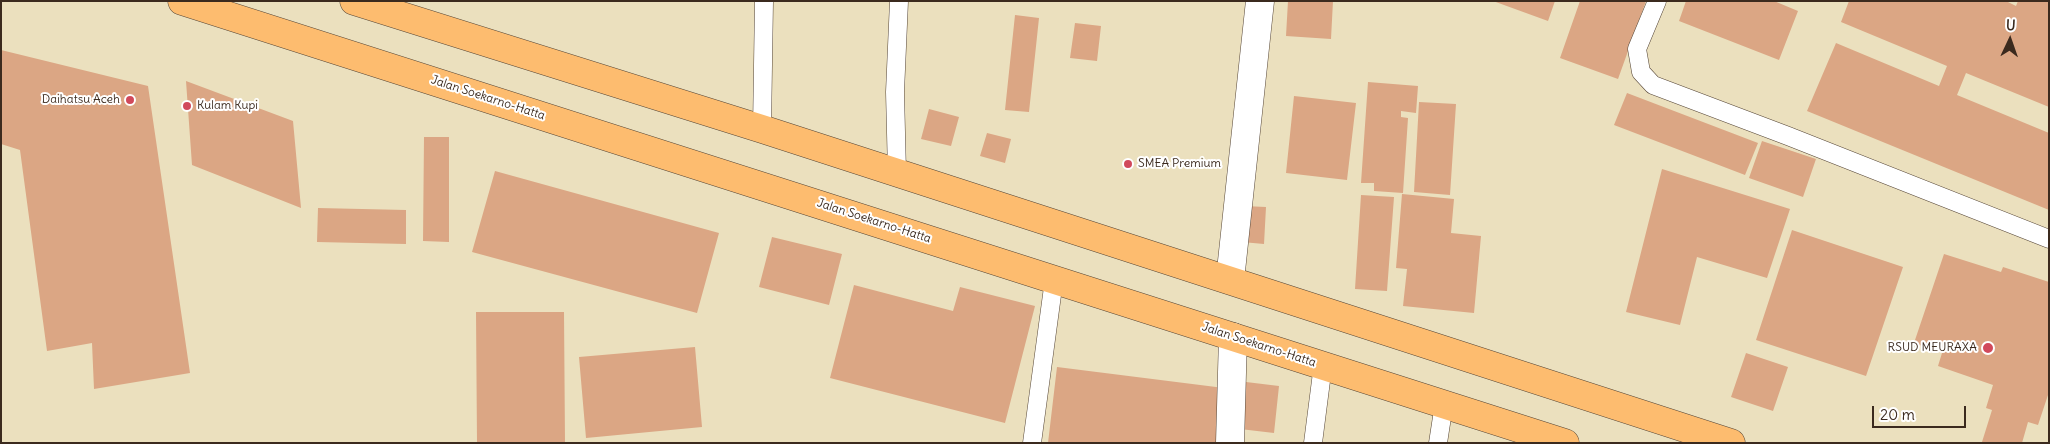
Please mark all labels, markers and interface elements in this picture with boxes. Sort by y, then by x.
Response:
north arrow [1985,15,2035,65]
text: U [2006,16,2016,34]
street label: Jalan Soekarno-Hatta [429,73,547,123]
place label: Daihatsu Aceh [42,93,120,107]
marker: Daihatsu Aceh [124,94,136,106]
place label: Kulam Kupi [197,99,258,113]
marker: Kulam Kupi [181,100,193,112]
place label: SMEA Premium [1138,157,1221,171]
marker: SMEA Premium [1122,158,1134,170]
street label: Jalan Soekarno-Hatta [815,196,933,246]
street label: Jalan Soekarno-Hatta [1200,320,1318,370]
place label: RSUD MEURAXA [1888,341,1977,355]
marker: RSUD MEURAXA [1981,341,1995,355]
scale bar [1875,396,1969,428]
text: 20 m [1880,405,1915,424]

